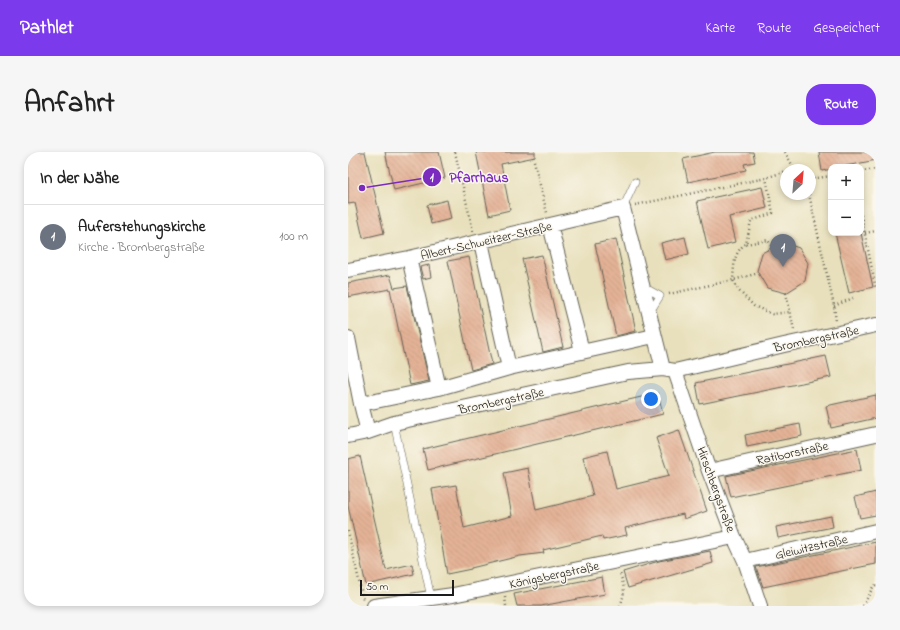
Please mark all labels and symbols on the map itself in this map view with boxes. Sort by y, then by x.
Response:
callout: Pfarrhaus [422,164,517,190]
north arrow [780,164,816,200]
text: Pfarrhaus [449,168,509,189]
text: 1 [430,169,434,187]
street label: Albert-Schweitzer-Straße [419,217,554,266]
pin: 1 [770,234,796,267]
street label: Brombergstraße [771,321,861,359]
street label: Brombergstraße [456,383,546,421]
your location [641,389,661,409]
street label: Ratiborstraße [755,437,830,470]
street label: Hirschbergstraße [690,444,740,535]
street label: Gleiwitzstraße [773,530,850,565]
street label: Königsbergstraße [508,557,601,595]
scale bar [360,578,454,597]

